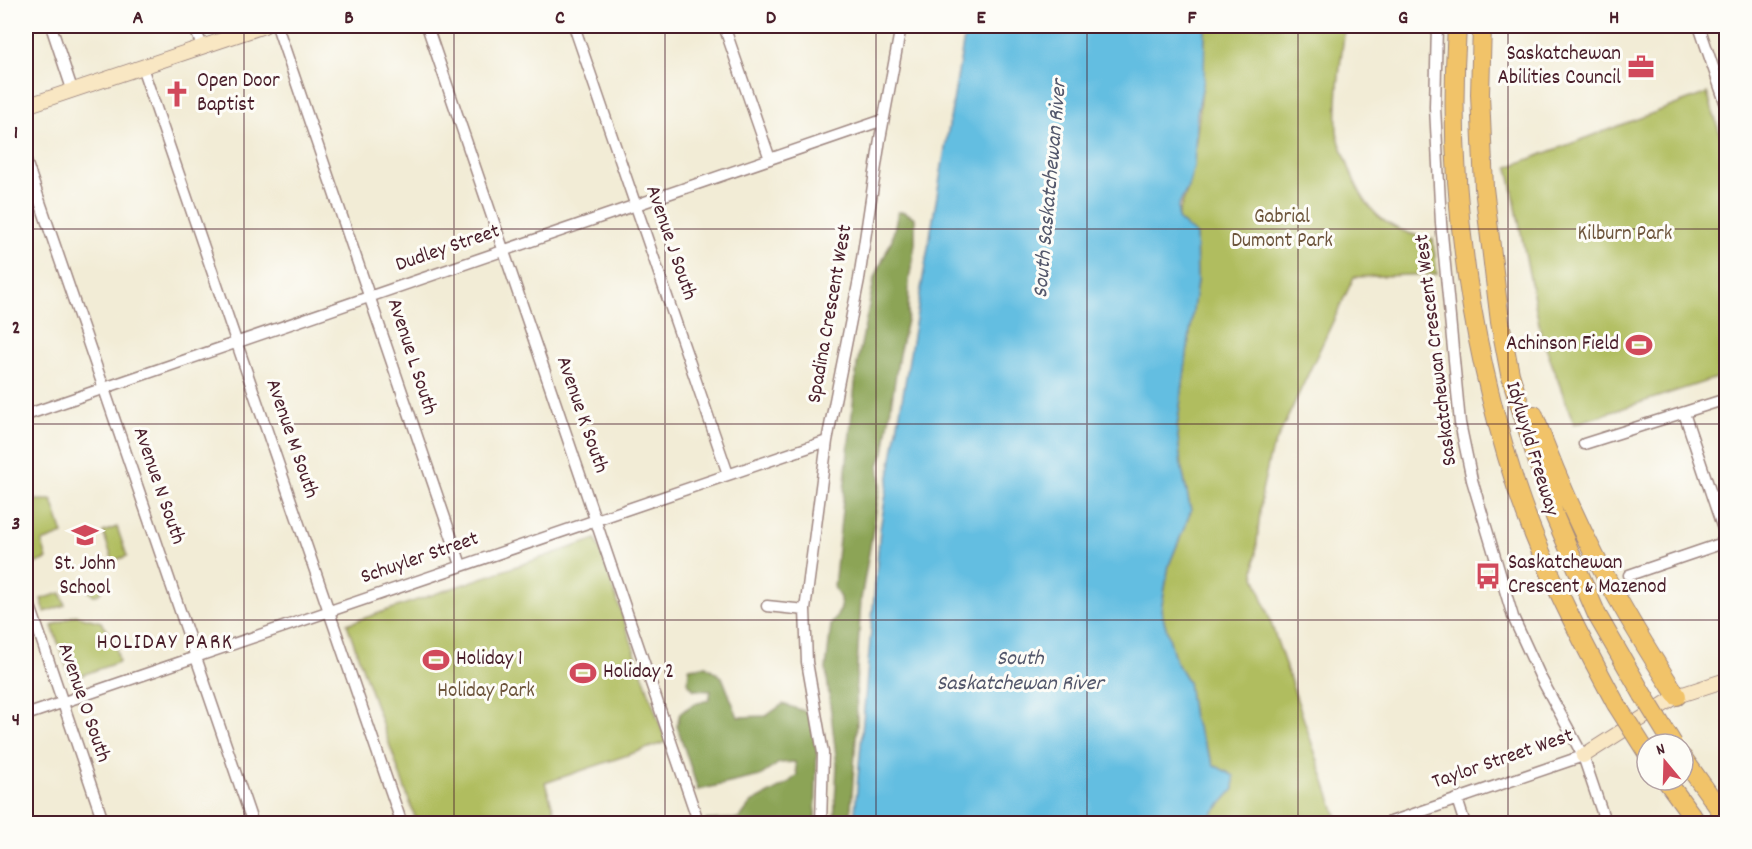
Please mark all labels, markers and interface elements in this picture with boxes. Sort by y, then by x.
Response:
text: A [133,5,144,33]
text: B [344,5,354,33]
text: C [555,5,565,33]
text: D [766,5,777,33]
text: E [976,5,986,33]
text: F [1188,5,1198,33]
text: G [1398,5,1408,33]
text: H [1609,5,1619,33]
place label: Saskatchewan Abilities Council [1498,40,1621,94]
office icon: Saskatchewan Abilities Council [1626,52,1656,82]
place label: Open Door Baptist [197,67,280,121]
water label: South Saskatchewan River [1026,76,1076,299]
church icon: Open Door Baptist [162,79,192,109]
text: 1 [14,120,18,148]
street label: Avenue J South [636,182,704,304]
park label: Gabrial Dumont Park [1231,203,1333,257]
street label: Dudley Street [392,217,504,281]
park label: Kilburn Park [1578,220,1672,250]
street label: Spadina Crescent West [801,222,862,406]
street label: Saskatchewan Crescent West [1408,232,1466,468]
street label: Avenue L South [378,295,444,419]
text: 2 [12,315,20,343]
place label: Achinson Field [1506,330,1619,360]
sports icon: Achinson Field [1624,330,1654,360]
street label: Avenue K South [547,353,615,477]
street label: Avenue M South [257,375,325,503]
street label: Idylwyld Freeway [1496,378,1566,520]
street label: Avenue N South [124,423,192,549]
text: 3 [12,511,20,539]
school or university icon: St. John School [70,520,100,550]
street label: Schuyler Street [357,525,483,593]
place label: Saskatchewan Crescent & Mazenod [1508,549,1667,603]
place label: St. John School [54,550,116,604]
bus stop icon: Saskatchewan Crescent & Mazenod [1473,561,1503,591]
district label: HOLIDAY PARK [96,628,234,659]
street label: Avenue O South [49,639,117,767]
water label: South Saskatchewan River [937,644,1106,700]
sports icon: Holiday 1 [421,645,451,675]
place label: Holiday 1 [456,645,523,675]
sports icon: Holiday 2 [568,658,598,688]
place label: Holiday 2 [603,658,674,688]
park label: Holiday Park [437,677,535,707]
text: 4 [12,707,20,735]
street label: Taylor Street West [1428,722,1578,798]
north arrow [1635,732,1695,792]
text: N [1653,738,1669,762]

